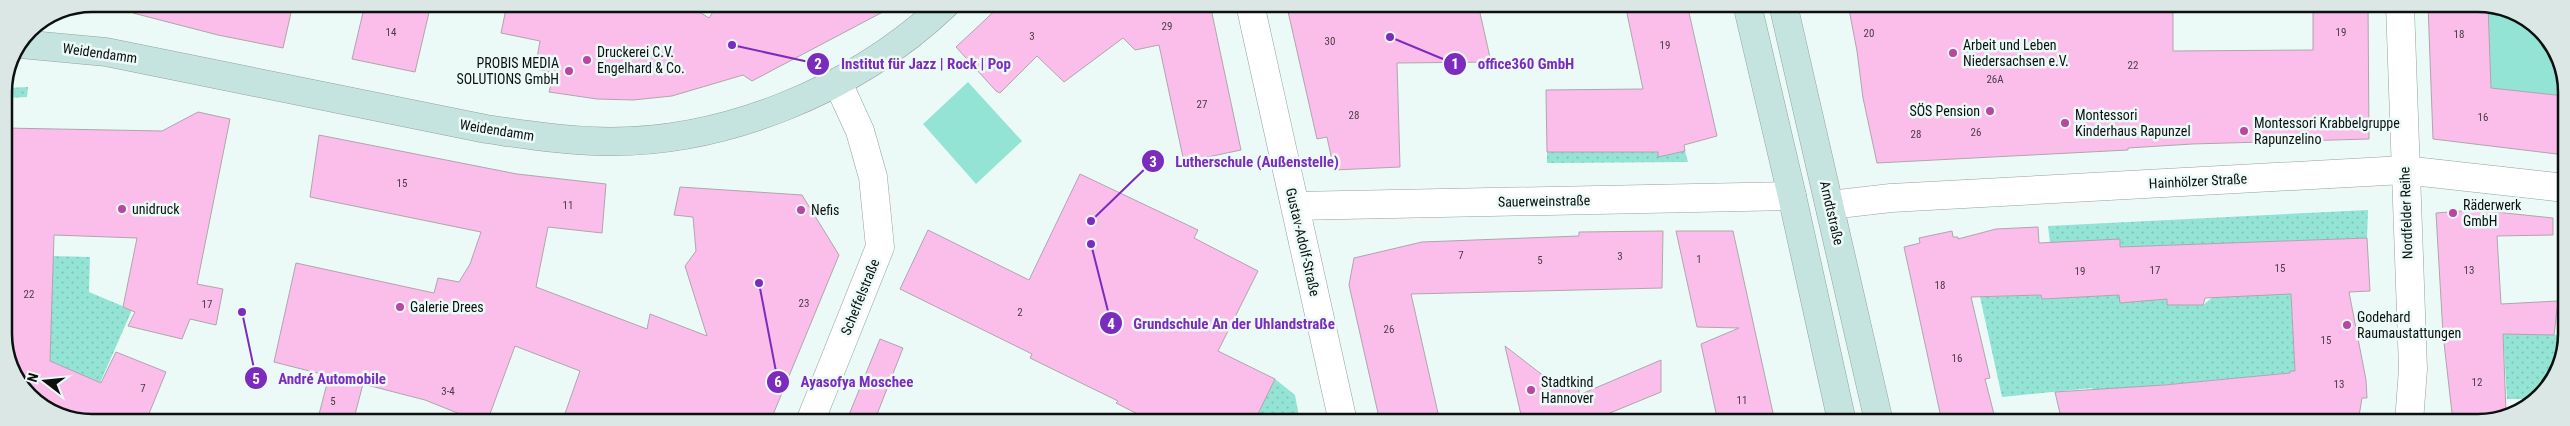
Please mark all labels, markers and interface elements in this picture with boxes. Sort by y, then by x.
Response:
house number: 29 [1162,20,1172,33]
house number: 14 [386,26,397,39]
house number: 19 [2336,26,2346,39]
house number: 20 [1864,27,1874,40]
house number: 18 [2454,28,2464,41]
house number: 3 [1029,30,1035,43]
house number: 30 [1325,35,1335,48]
place label: Arbeit und Leben Niedersachsen e.V. [1963,37,2069,69]
house number: 19 [1660,39,1670,52]
street label: Weidendamm [62,40,138,66]
place label: Druckerei C.V. Engelhard & Co. [597,44,685,76]
marker: Arbeit und Leben Niedersachsen e.V. [1947,47,1959,59]
callout: Institut für Jazz | Rock | Pop [806,49,1021,79]
callout: office360 GmbH [1443,49,1584,79]
marker: Druckerei C.V. Engelhard & Co. [581,54,593,66]
place label: PROBIS MEDIA SOLUTIONS GmbH [456,55,559,87]
text: 2 [814,55,822,73]
text: Institut für Jazz | Rock | Pop [841,55,1011,73]
text: 1 [1451,55,1459,73]
text: office360 GmbH [1478,55,1574,73]
house number: 22 [2128,59,2138,72]
marker: PROBIS MEDIA SOLUTIONS GmbH [563,65,575,77]
house number: 26A [1986,73,2004,86]
house number: 27 [1197,98,1207,111]
place label: SÖS Pension [1909,103,1980,119]
marker: SÖS Pension [1984,105,1996,117]
place label: Montessori Kinderhaus Rapunzel [2075,107,2191,139]
house number: 28 [1349,109,1359,122]
house number: 16 [2478,111,2488,124]
place label: Montessori Krabbelgruppe Rapunzelino [2254,115,2400,147]
street label: Weidendamm [459,116,535,144]
marker: Montessori Kinderhaus Rapunzel [2059,117,2071,129]
marker: Montessori Krabbelgruppe Rapunzelino [2238,125,2250,137]
house number: 26 [1971,126,1981,139]
house number: 28 [1911,128,1921,141]
callout: Lutherschule (Außenstelle) [1140,146,1349,176]
text: 3 [1149,153,1157,171]
text: Lutherschule (Außenstelle) [1175,153,1339,171]
street label: Nordfelder Reihe [2396,166,2416,259]
street label: Hainhölzer Straße [2148,170,2248,192]
house number: 15 [397,177,407,190]
street label: Arndtstraße [1817,179,1847,247]
street label: Gustav-Adolf-Straße [1283,186,1323,298]
street label: Sauerweinstraße [1498,192,1591,210]
place label: Räderwerk GmbH [2463,197,2522,229]
house number: 11 [563,199,573,212]
place label: unidruck [132,201,180,217]
place label: Nefis [811,202,840,218]
marker: unidruck [116,203,128,215]
marker: Nefis [795,204,807,216]
marker: Räderwerk GmbH [2447,207,2459,219]
house number: 7 [1458,249,1464,262]
house number: 3 [1617,250,1623,263]
house number: 1 [1696,253,1702,266]
house number: 5 [1537,254,1543,267]
street label: Scheffelstraße [837,256,883,337]
house number: 15 [2275,262,2285,275]
house number: 17 [2150,264,2160,277]
house number: 13 [2464,264,2474,277]
house number: 19 [2075,265,2085,278]
house number: 18 [1935,279,1945,292]
house number: 22 [24,288,34,301]
house number: 23 [799,297,809,310]
house number: 17 [202,298,212,311]
place label: Galerie Drees [410,299,484,315]
marker: Galerie Drees [394,301,406,313]
house number: 2 [1017,306,1023,319]
callout: Grundschule An der Uhlandstraße [1098,308,1345,338]
place label: Godehard Raumaustattungen [2357,309,2461,341]
text: 4 [1107,315,1115,333]
text: Grundschule An der Uhlandstraße [1133,315,1335,333]
marker: Godehard Raumaustattungen [2341,319,2353,331]
house number: 26 [1384,323,1394,336]
house number: 15 [2321,334,2331,347]
house number: 16 [1952,352,1962,365]
north arrow [20,356,70,406]
callout: André Automobile [244,363,396,393]
callout: Ayasofya Moschee [765,367,923,397]
text: 5 [252,370,260,388]
text: André Automobile [278,370,386,388]
text: N [24,371,41,384]
text: 6 [774,373,782,391]
text: Ayasofya Moschee [801,373,913,391]
place label: Stadtkind Hannover [1541,374,1594,406]
house number: 12 [2472,376,2482,389]
house number: 13 [2334,378,2344,391]
house number: 7 [140,382,146,395]
marker: Stadtkind Hannover [1525,384,1537,396]
house number: 3-4 [441,385,455,398]
house number: 11 [1737,394,1747,407]
house number: 5 [330,395,336,408]

